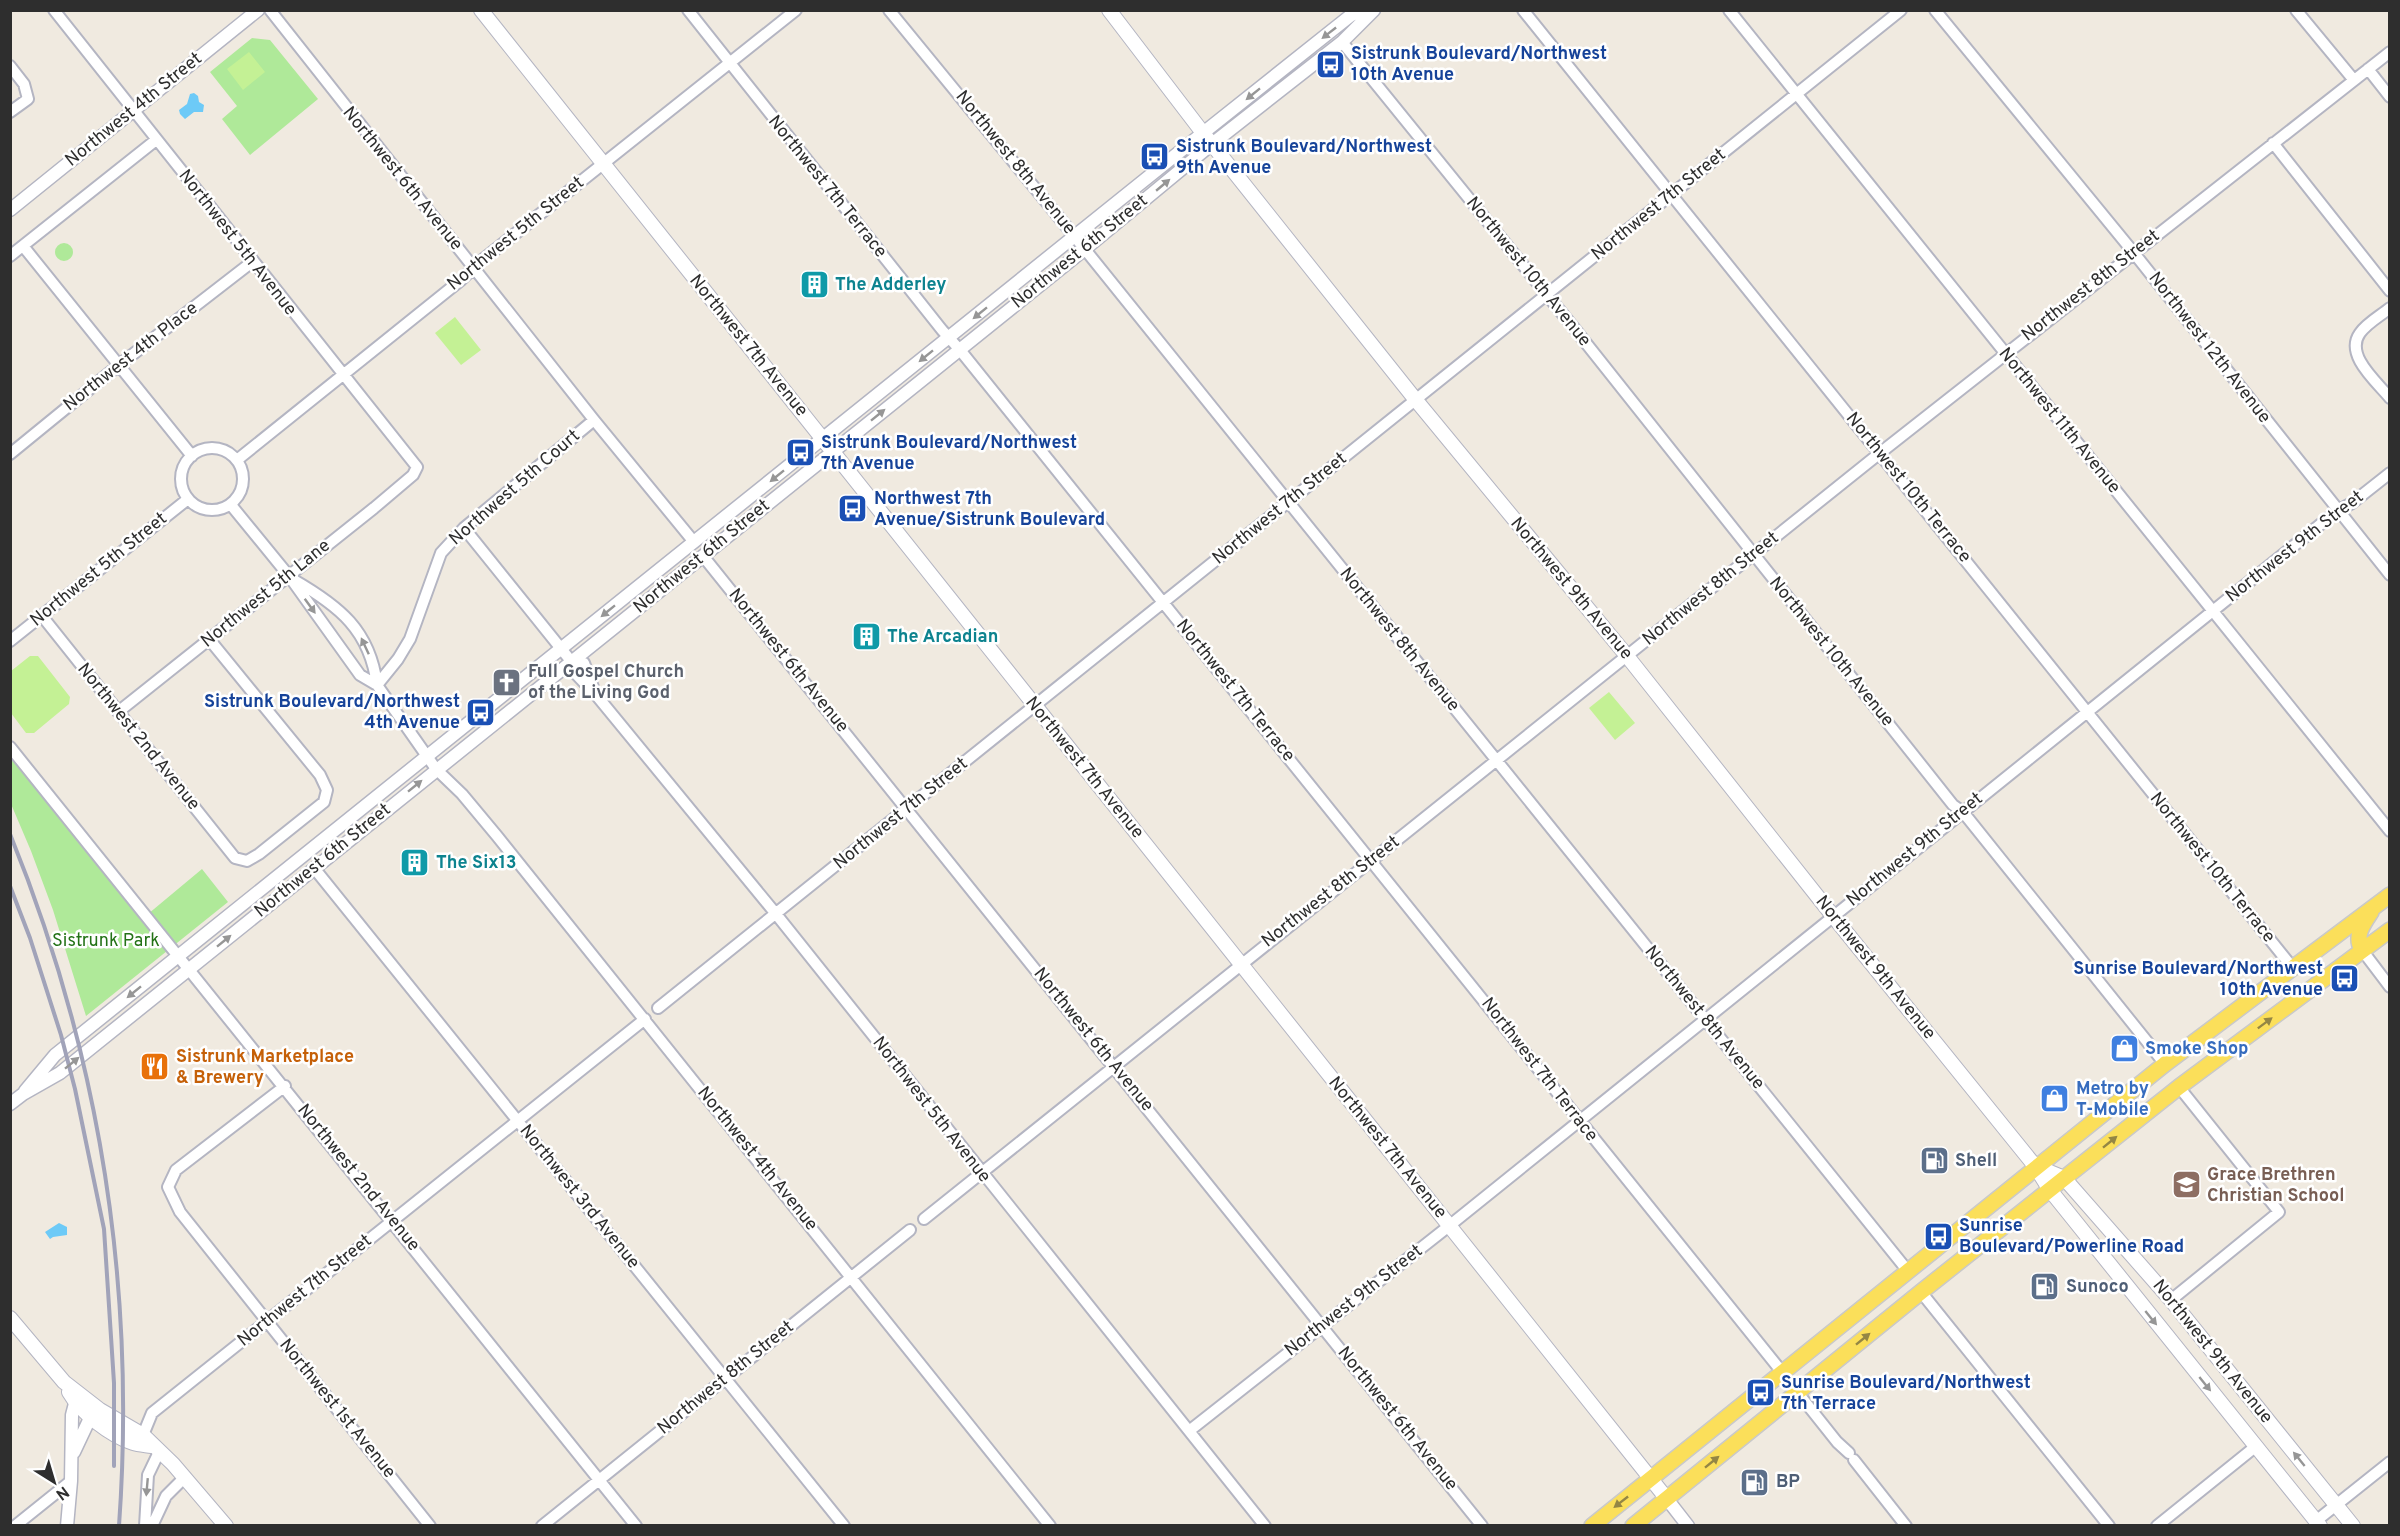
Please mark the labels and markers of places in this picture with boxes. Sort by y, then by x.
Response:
place label: Sistrunk Boulevard/Northwest 10th Avenue [1351,43,1607,87]
bus stop icon: Sistrunk Boulevard/Northwest 10th Avenue [1314,48,1346,80]
place label: Sistrunk Boulevard/Northwest 9th Avenue [1176,136,1432,180]
bus stop icon: Sistrunk Boulevard/Northwest 9th Avenue [1139,141,1171,173]
building icon: The Adderley [798,269,830,301]
place label: The Adderley [835,274,947,297]
place label: Sistrunk Boulevard/Northwest 7th Avenue [821,432,1077,476]
bus stop icon: Sistrunk Boulevard/Northwest 7th Avenue [784,437,816,469]
place label: Northwest 7th Avenue/Sistrunk Boulevard [874,488,1105,532]
bus stop icon: Northwest 7th Avenue/Sistrunk Boulevard [837,493,869,525]
building icon: The Arcadian [850,621,882,653]
place label: The Arcadian [887,626,998,649]
place label: Full Gospel Church of the Living God [528,661,684,705]
church icon: Full Gospel Church of the Living God [491,666,523,698]
place label: Sistrunk Boulevard/Northwest 4th Avenue [204,691,460,735]
bus stop icon: Sistrunk Boulevard/Northwest 4th Avenue [465,696,497,728]
building icon: The Six13 [399,847,431,879]
place label: The Six13 [436,852,517,875]
place label: Sunrise Boulevard/Northwest 10th Avenue [2073,958,2323,1002]
bus stop icon: Sunrise Boulevard/Northwest 10th Avenue [2328,963,2360,995]
shop icon: Smoke Shop [2108,1033,2140,1065]
place label: Smoke Shop [2145,1038,2248,1061]
place label: Sistrunk Marketplace & Brewery [176,1046,354,1090]
restaurant icon: Sistrunk Marketplace & Brewery [139,1051,171,1083]
place label: Metro by T-Mobile [2076,1078,2149,1122]
shop icon: Metro by T-Mobile [2039,1083,2071,1115]
fuel station icon: Shell [1918,1145,1950,1177]
place label: Shell [1955,1150,1997,1173]
place label: Grace Brethren Christian School [2207,1164,2344,1208]
school or university icon: Grace Brethren Christian School [2170,1169,2202,1201]
place label: Sunrise Boulevard/Powerline Road [1959,1215,2184,1259]
bus stop icon: Sunrise Boulevard/Powerline Road [1922,1220,1954,1252]
fuel station icon: Sunoco [2029,1271,2061,1303]
place label: Sunoco [2066,1276,2129,1299]
place label: Sunrise Boulevard/Northwest 7th Terrace [1781,1372,2031,1416]
bus stop icon: Sunrise Boulevard/Northwest 7th Terrace [1744,1377,1776,1409]
fuel station icon: BP [1739,1466,1771,1498]
place label: BP [1776,1471,1800,1494]

